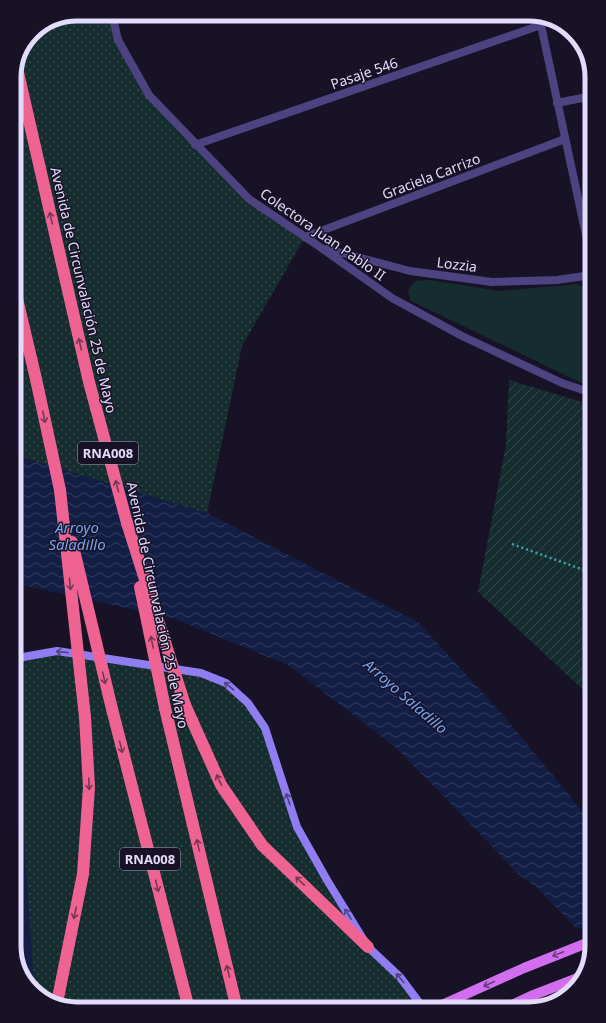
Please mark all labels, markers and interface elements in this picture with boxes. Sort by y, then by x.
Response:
street label: Pasaje 546 [328,53,400,93]
street label: Graciela Carrizo [379,149,483,203]
street label: Avenida de Circunvalación 25 de Mayo [46,165,122,415]
street label: Colectora Juan Pablo II [257,184,390,285]
one-way arrow [47,211,55,224]
street label: Lozzia [436,252,478,276]
one-way arrow [76,338,84,351]
one-way arrow [41,410,49,423]
road number: RNA008 [78,442,138,464]
one-way arrow [113,480,120,493]
street label: Avenida de Circunvalación 25 de Mayo [123,480,193,730]
water label: Arroyo Saladillo [48,517,106,554]
one-way arrow [67,577,74,590]
one-way arrow [147,636,155,649]
one-way arrow [56,648,69,656]
water label: Arroyo Saladillo [359,653,452,738]
one-way arrow [101,671,109,684]
one-way arrow [224,682,235,691]
one-way arrow [118,740,126,753]
one-way arrow [215,774,223,786]
one-way arrow [85,777,93,790]
one-way arrow [284,793,291,806]
one-way arrow [193,838,201,851]
road number: RNA008 [120,848,180,870]
one-way arrow [295,876,305,886]
one-way arrow [154,879,161,892]
one-way arrow [71,906,79,919]
one-way arrow [344,909,352,920]
one-way arrow [553,951,565,959]
one-way arrow [224,965,231,978]
one-way arrow [396,973,405,983]
one-way arrow [483,981,495,988]

